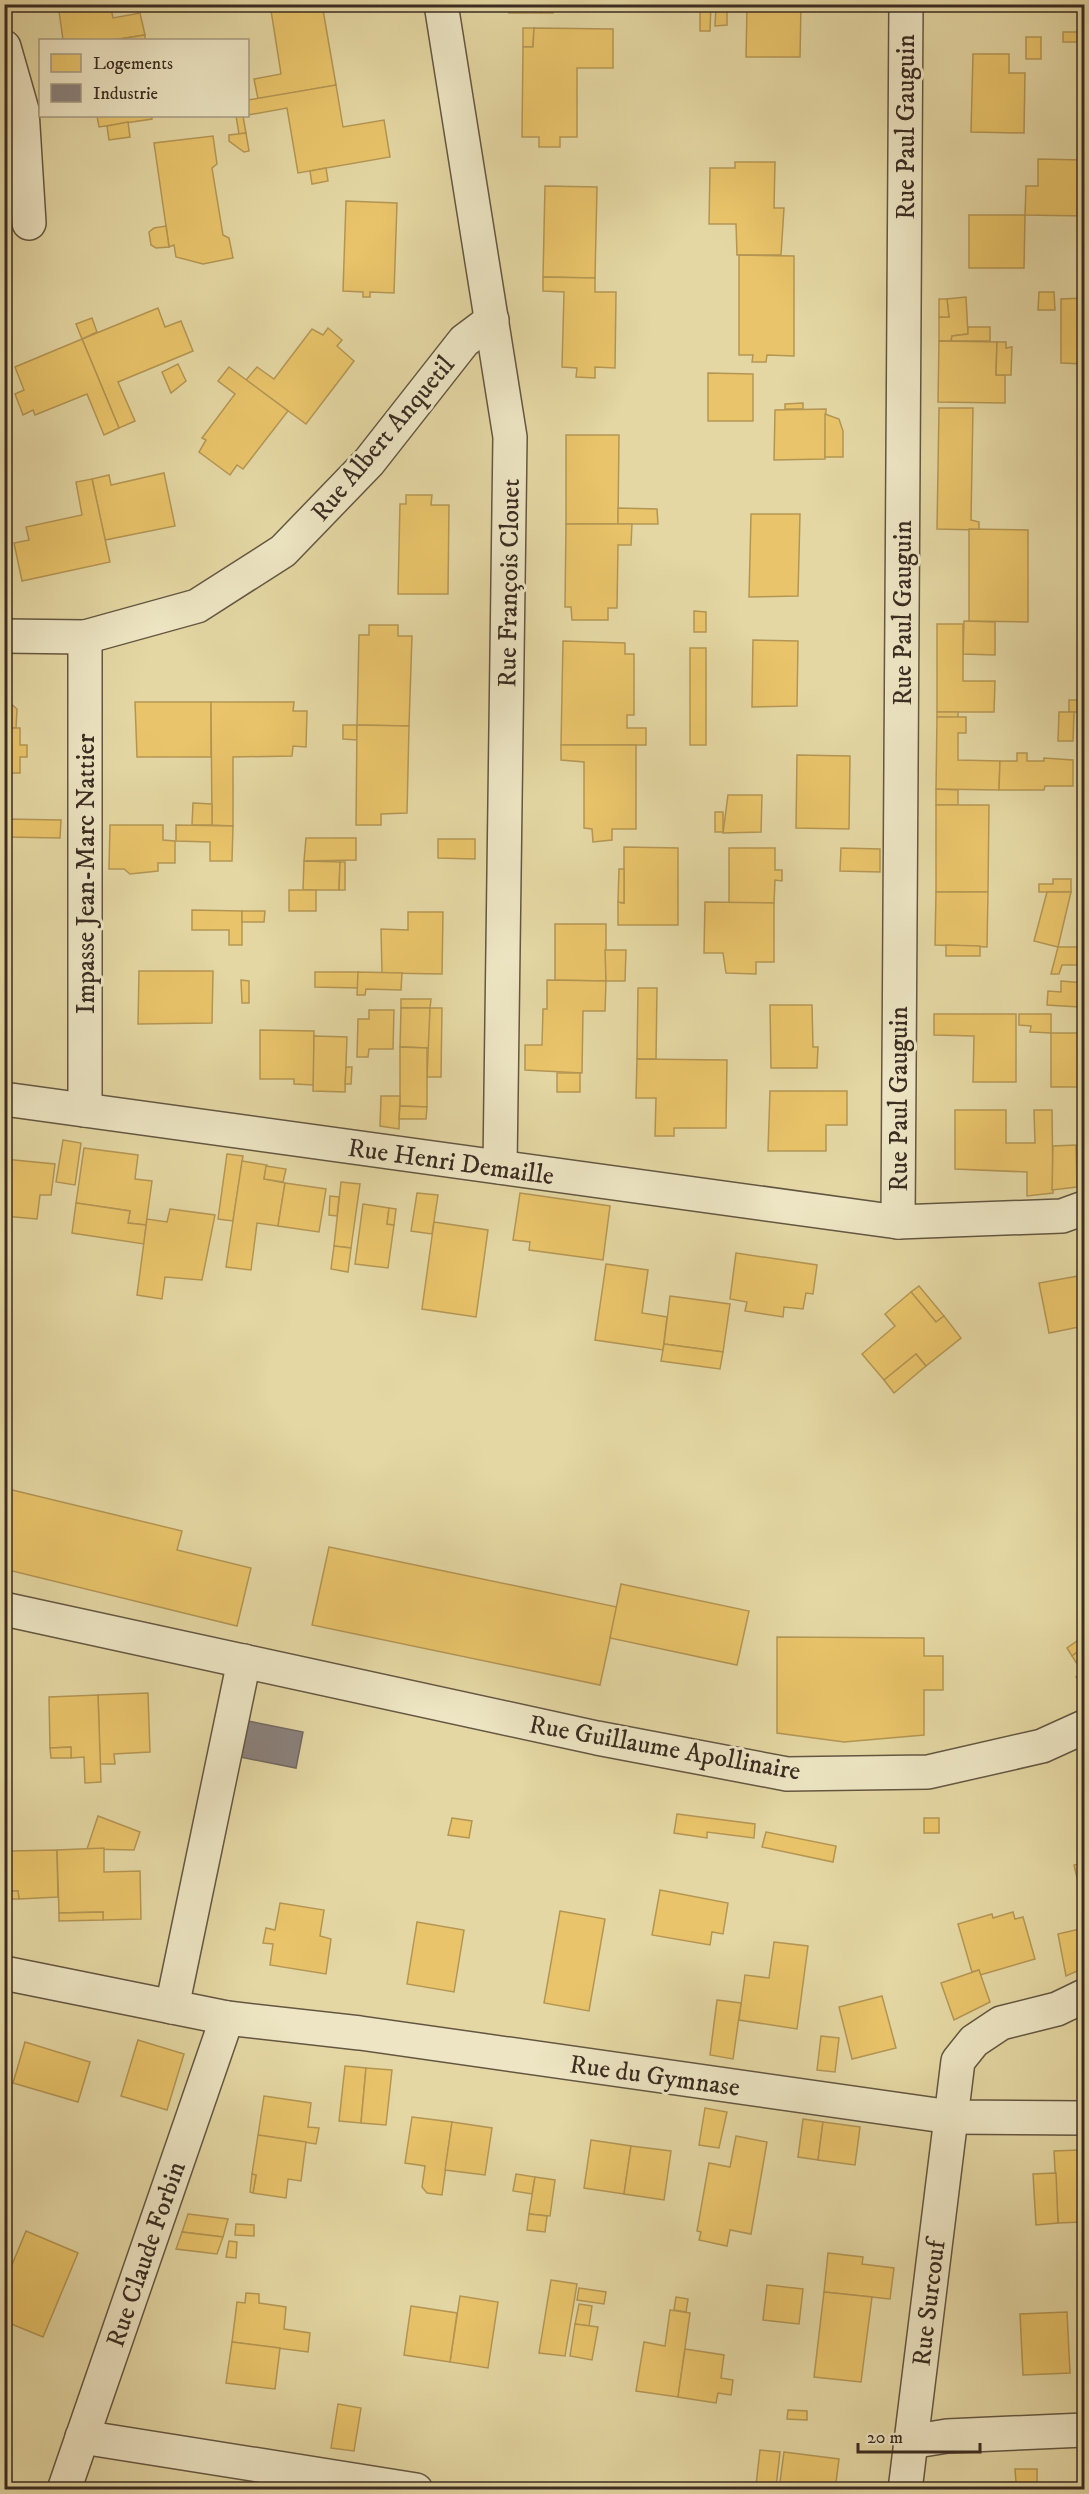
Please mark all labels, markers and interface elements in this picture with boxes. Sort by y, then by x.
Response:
street label: Rue Paul Gauguin [890,34,923,220]
legend [39,39,249,117]
text: Logements [93,53,173,75]
text: Industrie [93,83,158,105]
street label: Rue Albert Anquetil [304,349,462,529]
street label: Rue François Clouet [491,478,528,688]
street label: Rue Paul Gauguin [887,520,920,706]
street label: Impasse Jean-Marc Nattier [70,733,103,1014]
street label: Rue Paul Gauguin [883,1006,916,1192]
street label: Rue Henri Demaille [346,1132,556,1193]
street label: Rue Guillaume Apollinaire [527,1708,803,1789]
street label: Rue du Gymnase [568,2048,742,2105]
street label: Rue Claude Forbin [99,2157,194,2352]
street label: Rue Surcouf [905,2235,954,2368]
scale bar [858,2416,980,2454]
text: 20 m [867,2427,903,2449]

